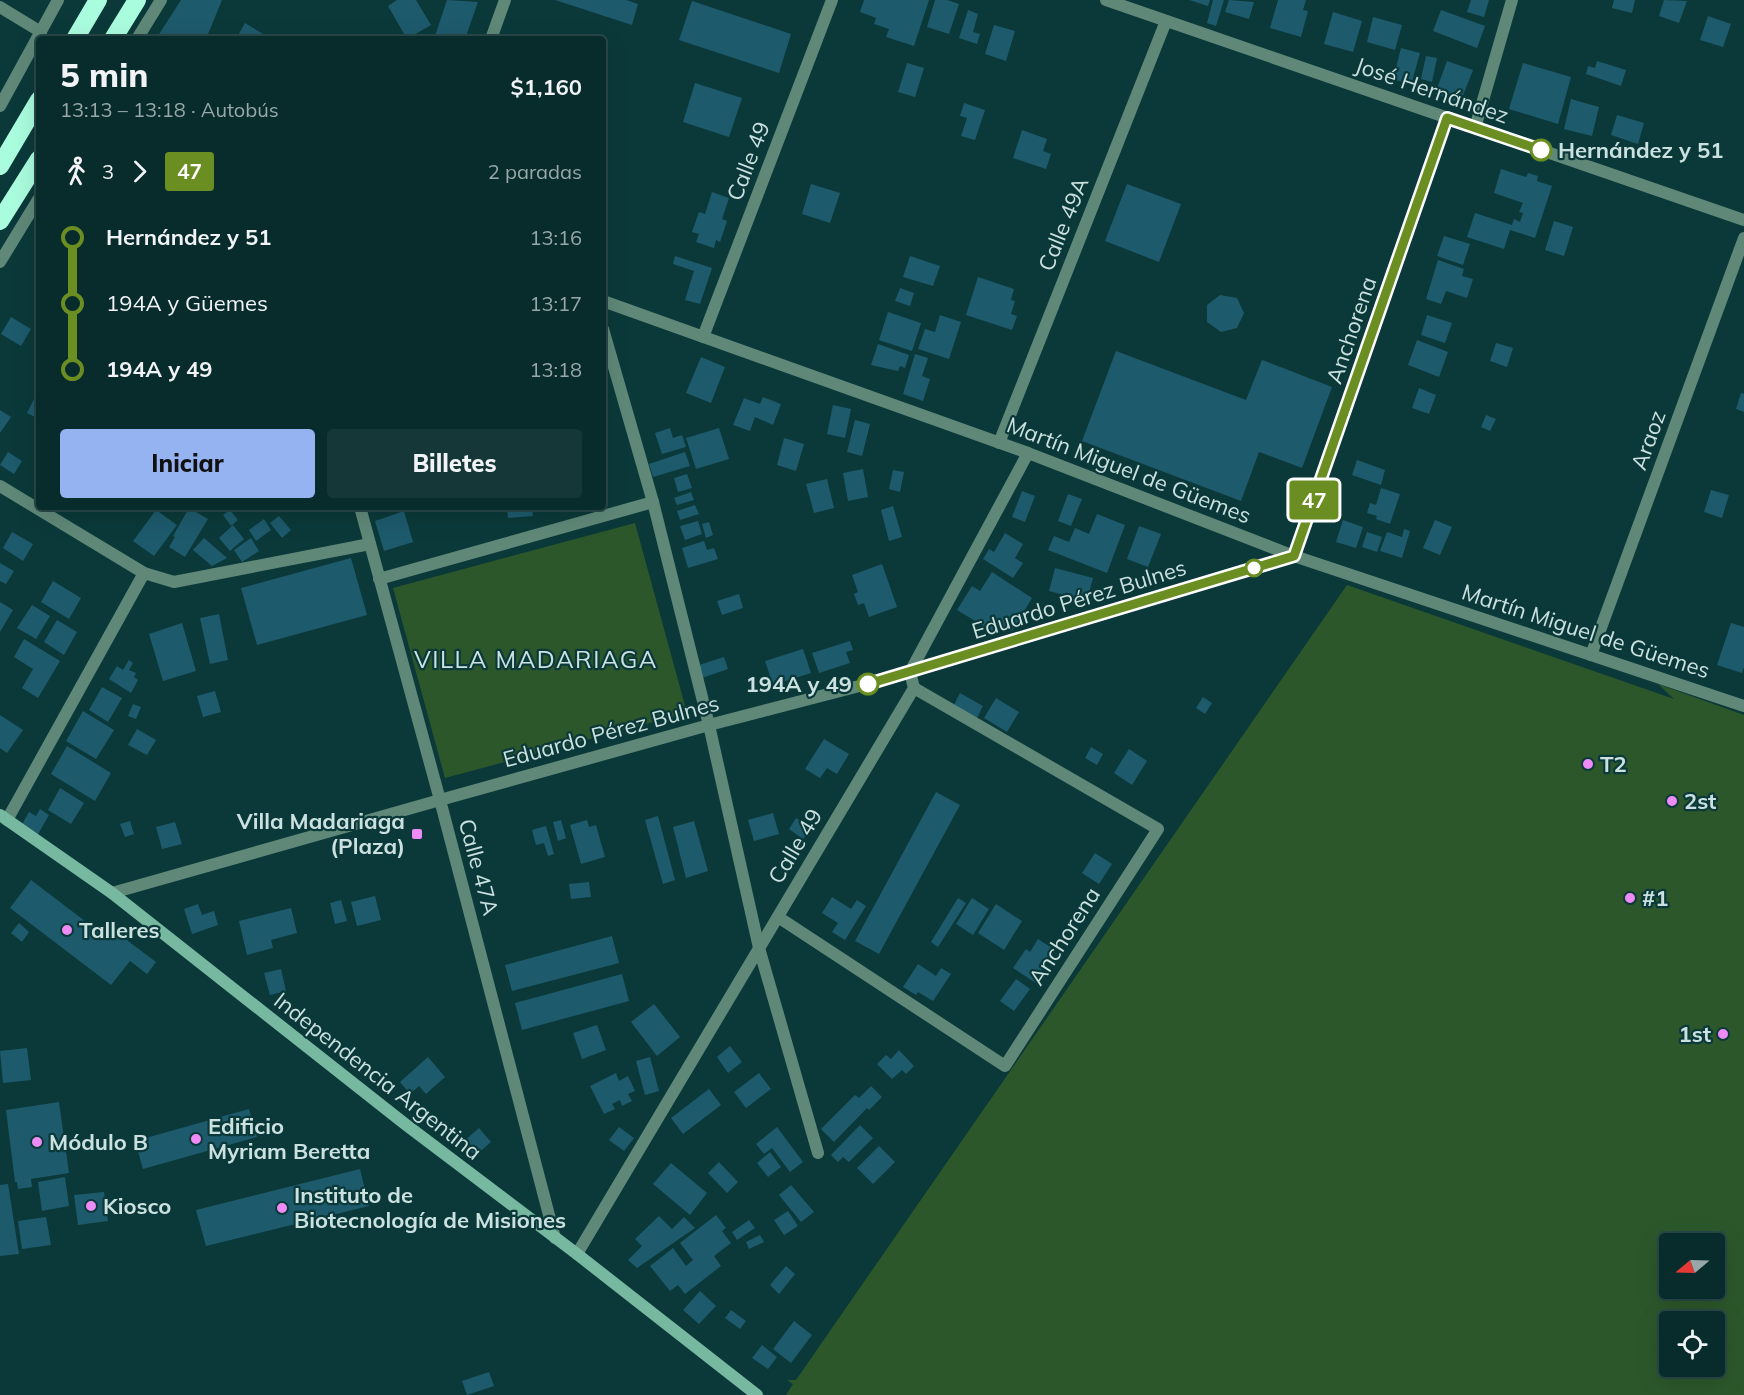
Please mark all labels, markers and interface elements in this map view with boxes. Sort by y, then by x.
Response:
street label: José Hernández [1351,51,1513,129]
text: 5 min [60,54,148,95]
text: $1,160 [511,73,582,101]
text: 13:13 – 13:18 · Autobús [60,97,279,122]
street label: Calle 49 [720,117,776,205]
place label: Hernández y 51 [1558,136,1723,164]
marker: Hernández y 51 [1530,139,1552,161]
icon: walk [60,155,93,188]
icon: forward [123,155,156,188]
text: 47 [177,158,202,184]
text: 3 [102,159,114,184]
text: 2 paradas [488,159,582,184]
street label: Calle 49A [1032,173,1094,275]
text: Hernández y 51 [106,223,271,251]
text: 13:16 [529,225,582,250]
street label: Anchorena [1320,273,1382,387]
text: 194A y Güemes [106,289,268,317]
text: 13:17 [529,291,582,316]
text: 194A y 49 [106,355,213,383]
text: 13:18 [529,357,582,382]
street label: Araoz [1624,407,1672,473]
street label: Martín Miguel de Güemes [1003,411,1255,529]
button: Iniciar [60,429,315,498]
button: Billetes [327,429,582,498]
line badge: 47 [1287,480,1341,520]
text: 47 [1301,487,1327,513]
street label: Eduardo Pérez Bulnes [968,553,1190,645]
unlabelled marker [1245,559,1263,577]
street label: Martín Miguel de Güemes [1458,578,1714,684]
district label: VILLA MADARIAGA [414,644,658,674]
place label: 194A y 49 [745,670,852,698]
marker: 194A y 49 [857,673,879,695]
street label: Eduardo Pérez Bulnes [500,689,722,773]
place label: T2 [1600,750,1627,778]
marker: T2 [1581,757,1595,771]
place label: 2st [1684,787,1716,815]
marker: 2st [1665,794,1679,808]
street label: Calle 49 [762,803,828,889]
place label: Villa Madariaga (Plaza) [236,807,405,860]
street label: Calle 47A [453,816,505,918]
marker: Villa Madariaga (Plaza) [410,827,424,841]
street label: Anchorena [1022,882,1106,990]
place label: #1 [1642,884,1668,912]
marker: #1 [1623,891,1637,905]
place label: Talleres [79,916,160,944]
marker: Talleres [60,923,74,937]
street label: Independencia Argentina [268,986,488,1166]
place label: 1st [1679,1020,1711,1048]
marker: 1st [1716,1027,1730,1041]
place label: Edificio Myriam Beretta [208,1112,370,1165]
place label: Módulo B [49,1128,148,1156]
marker: Edificio Myriam Beretta [189,1132,203,1146]
marker: Módulo B [30,1135,44,1149]
place label: Instituto de Biotecnología de Misiones [294,1181,566,1234]
place label: Kiosco [103,1192,171,1220]
marker: Kiosco [84,1199,98,1213]
marker: Instituto de Biotecnología de Misiones [275,1201,289,1215]
north arrow [1659,1233,1725,1299]
map controls [1659,1233,1725,1377]
button: locate [1659,1311,1725,1377]

